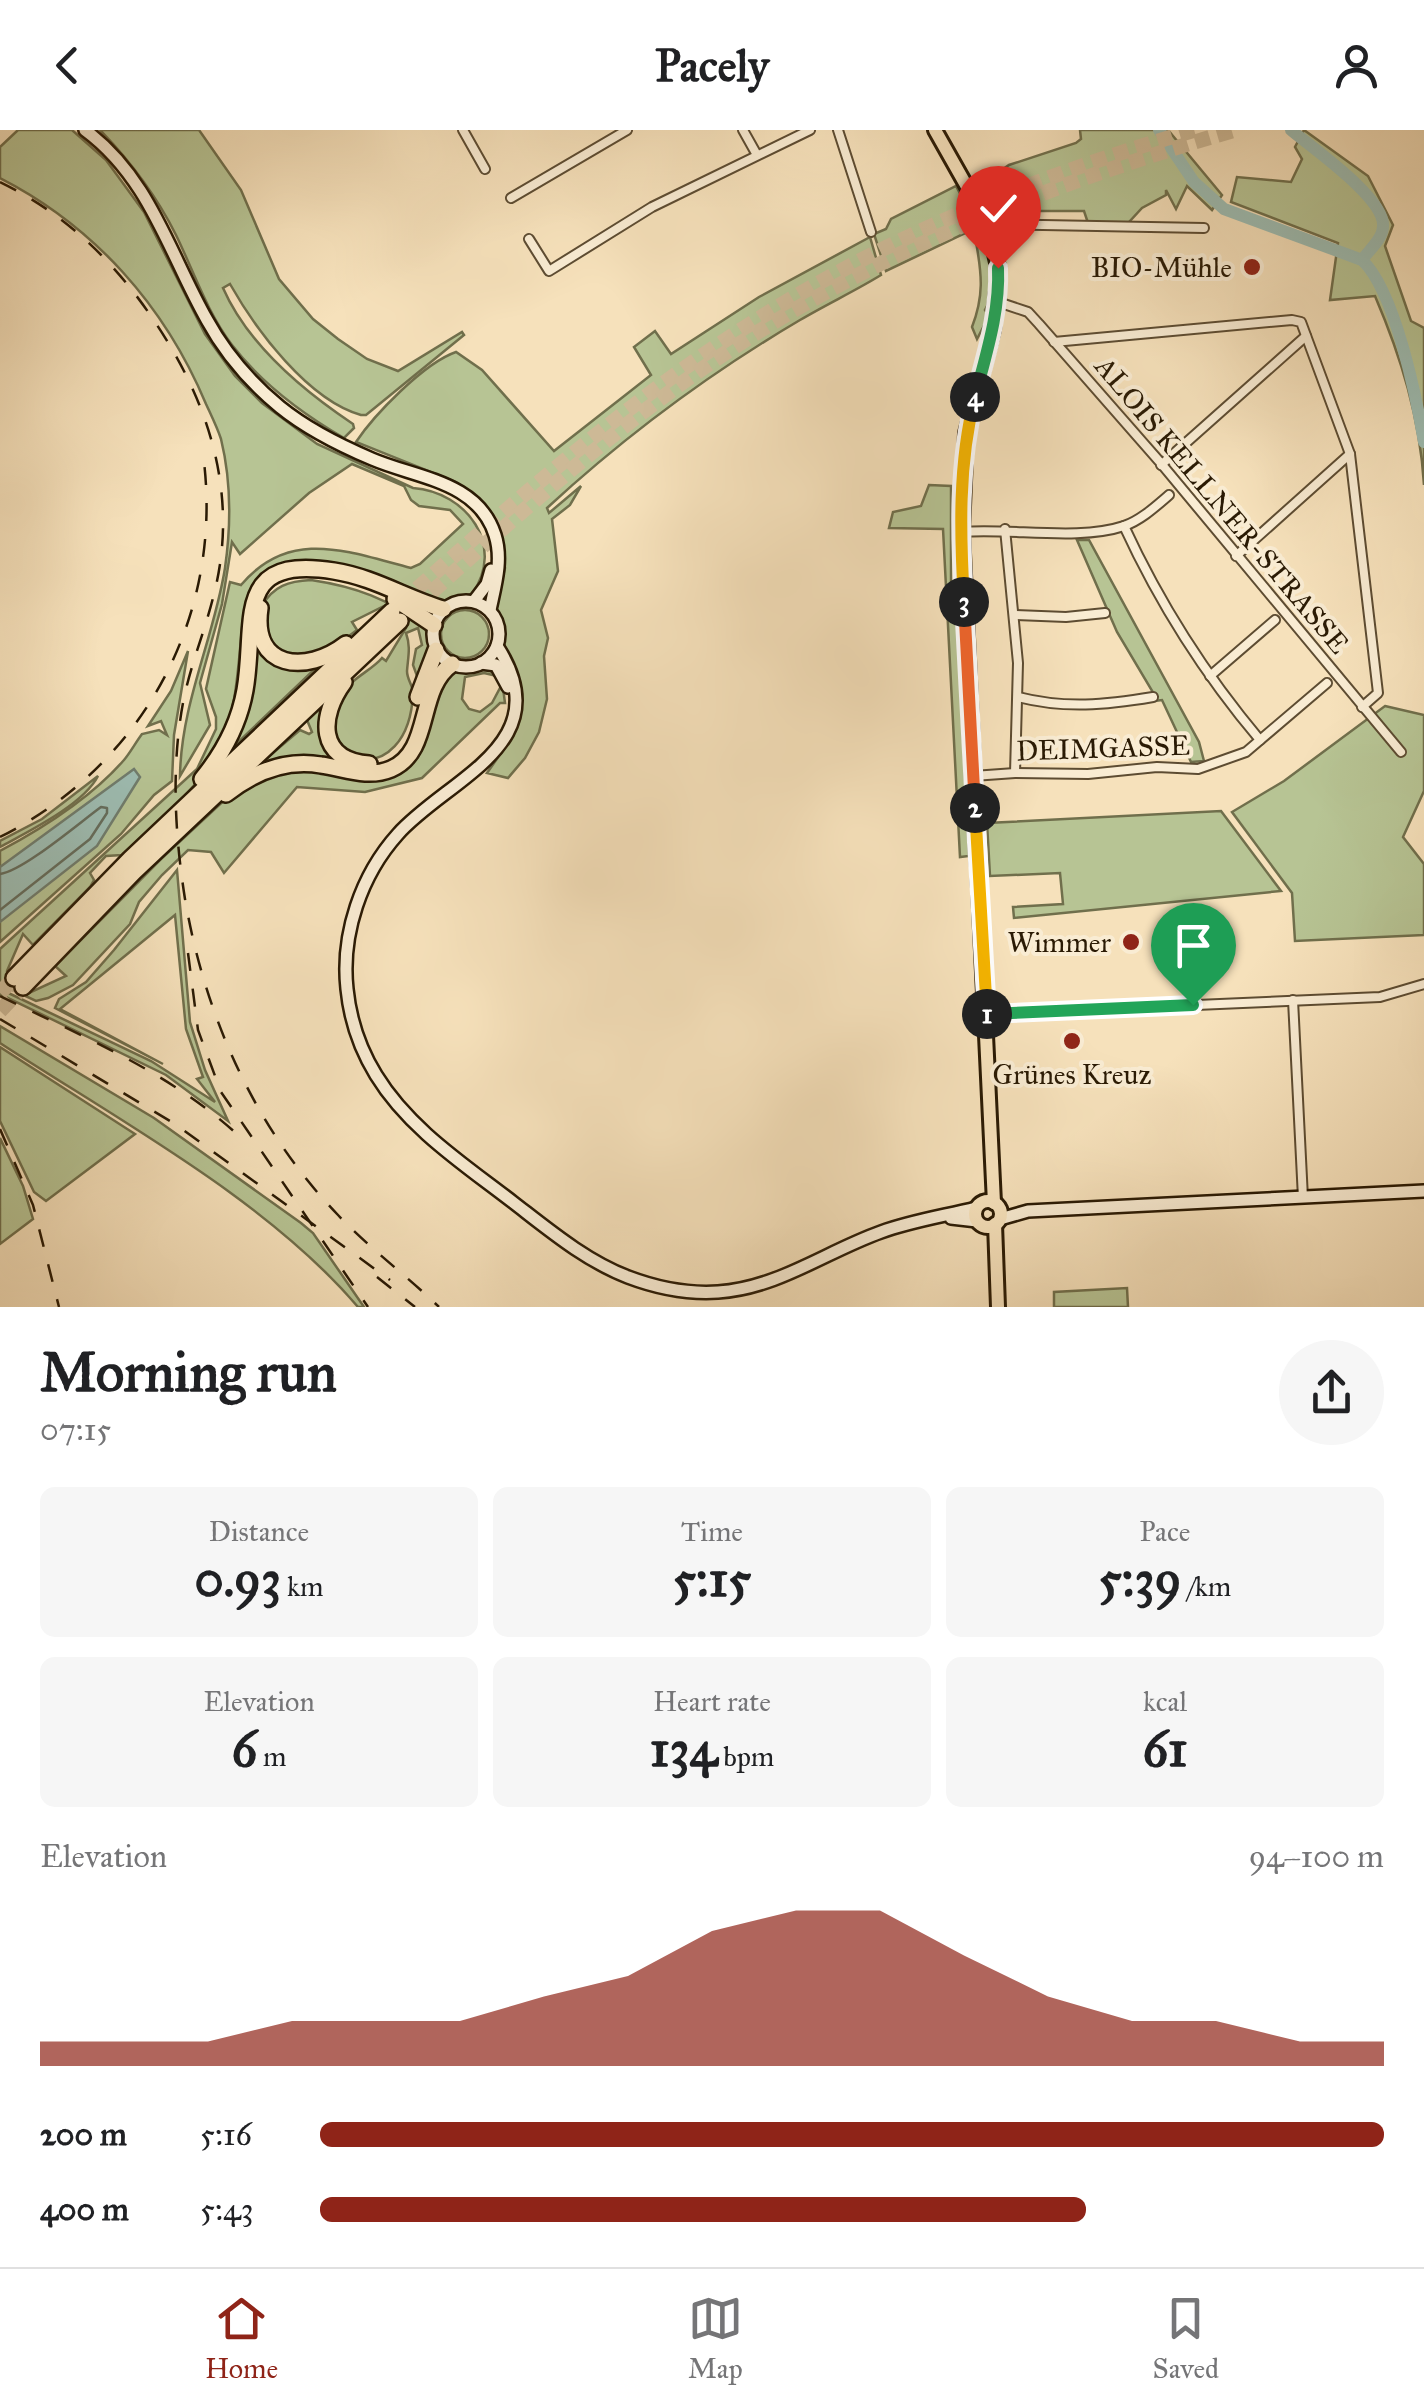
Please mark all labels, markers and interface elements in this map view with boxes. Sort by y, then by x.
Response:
icon: back [40,38,95,93]
text: Pacely [655,38,769,93]
icon: person [1329,38,1384,93]
pin [956,166,1041,269]
icon: check [971,181,1026,236]
place label: BIO-Mühle [1091,250,1232,285]
marker: BIO-Mühle [1241,256,1263,278]
street label: ALOIS KELLNER-STRASSE [1087,349,1357,661]
pin: 4 [950,372,1000,422]
text: 4 [967,379,983,414]
pin: 3 [939,577,989,627]
text: 3 [958,584,970,619]
street label: DEIMGASSE [1015,727,1191,769]
pin: 2 [950,783,1000,833]
text: 2 [968,790,982,825]
pin [1151,903,1236,1006]
icon: arrive [1166,918,1221,973]
place label: Wimmer [1008,925,1111,960]
marker: Wimmer [1120,931,1142,953]
pin: 1 [962,989,1012,1039]
text: 1 [981,996,993,1031]
marker: Grünes Kreuz [1061,1030,1083,1052]
place label: Grünes Kreuz [993,1057,1151,1092]
text: Morning run [40,1339,337,1406]
button: share [1279,1340,1384,1445]
text: 07:15 [40,1410,111,1449]
text: Distance [209,1514,309,1549]
text: Time [681,1514,743,1549]
text: Pace [1140,1514,1190,1549]
text: 0.93 [195,1549,281,1610]
text: 5:15 [673,1549,751,1610]
text: 5:39 [1099,1549,1181,1610]
text: km [281,1569,323,1604]
text: /km [1181,1569,1231,1604]
text: Elevation [203,1684,315,1719]
text: Heart rate [653,1684,771,1719]
text: kcal [1143,1684,1187,1719]
text: 6 [231,1719,257,1780]
text: 134 [650,1719,717,1780]
text: 61 [1142,1719,1188,1780]
text: m [257,1739,287,1774]
text: bpm [717,1739,774,1774]
text: Elevation [40,1837,167,1876]
text: 94–100 m [1249,1837,1384,1876]
text: 200 m [40,2115,127,2154]
text: 5:16 [200,2115,252,2154]
text: 400 m [40,2190,129,2229]
text: 5:43 [200,2190,254,2229]
tab: Home [205,2291,278,2386]
tab: Map [688,2291,743,2386]
tab: Saved [1153,2291,1219,2386]

